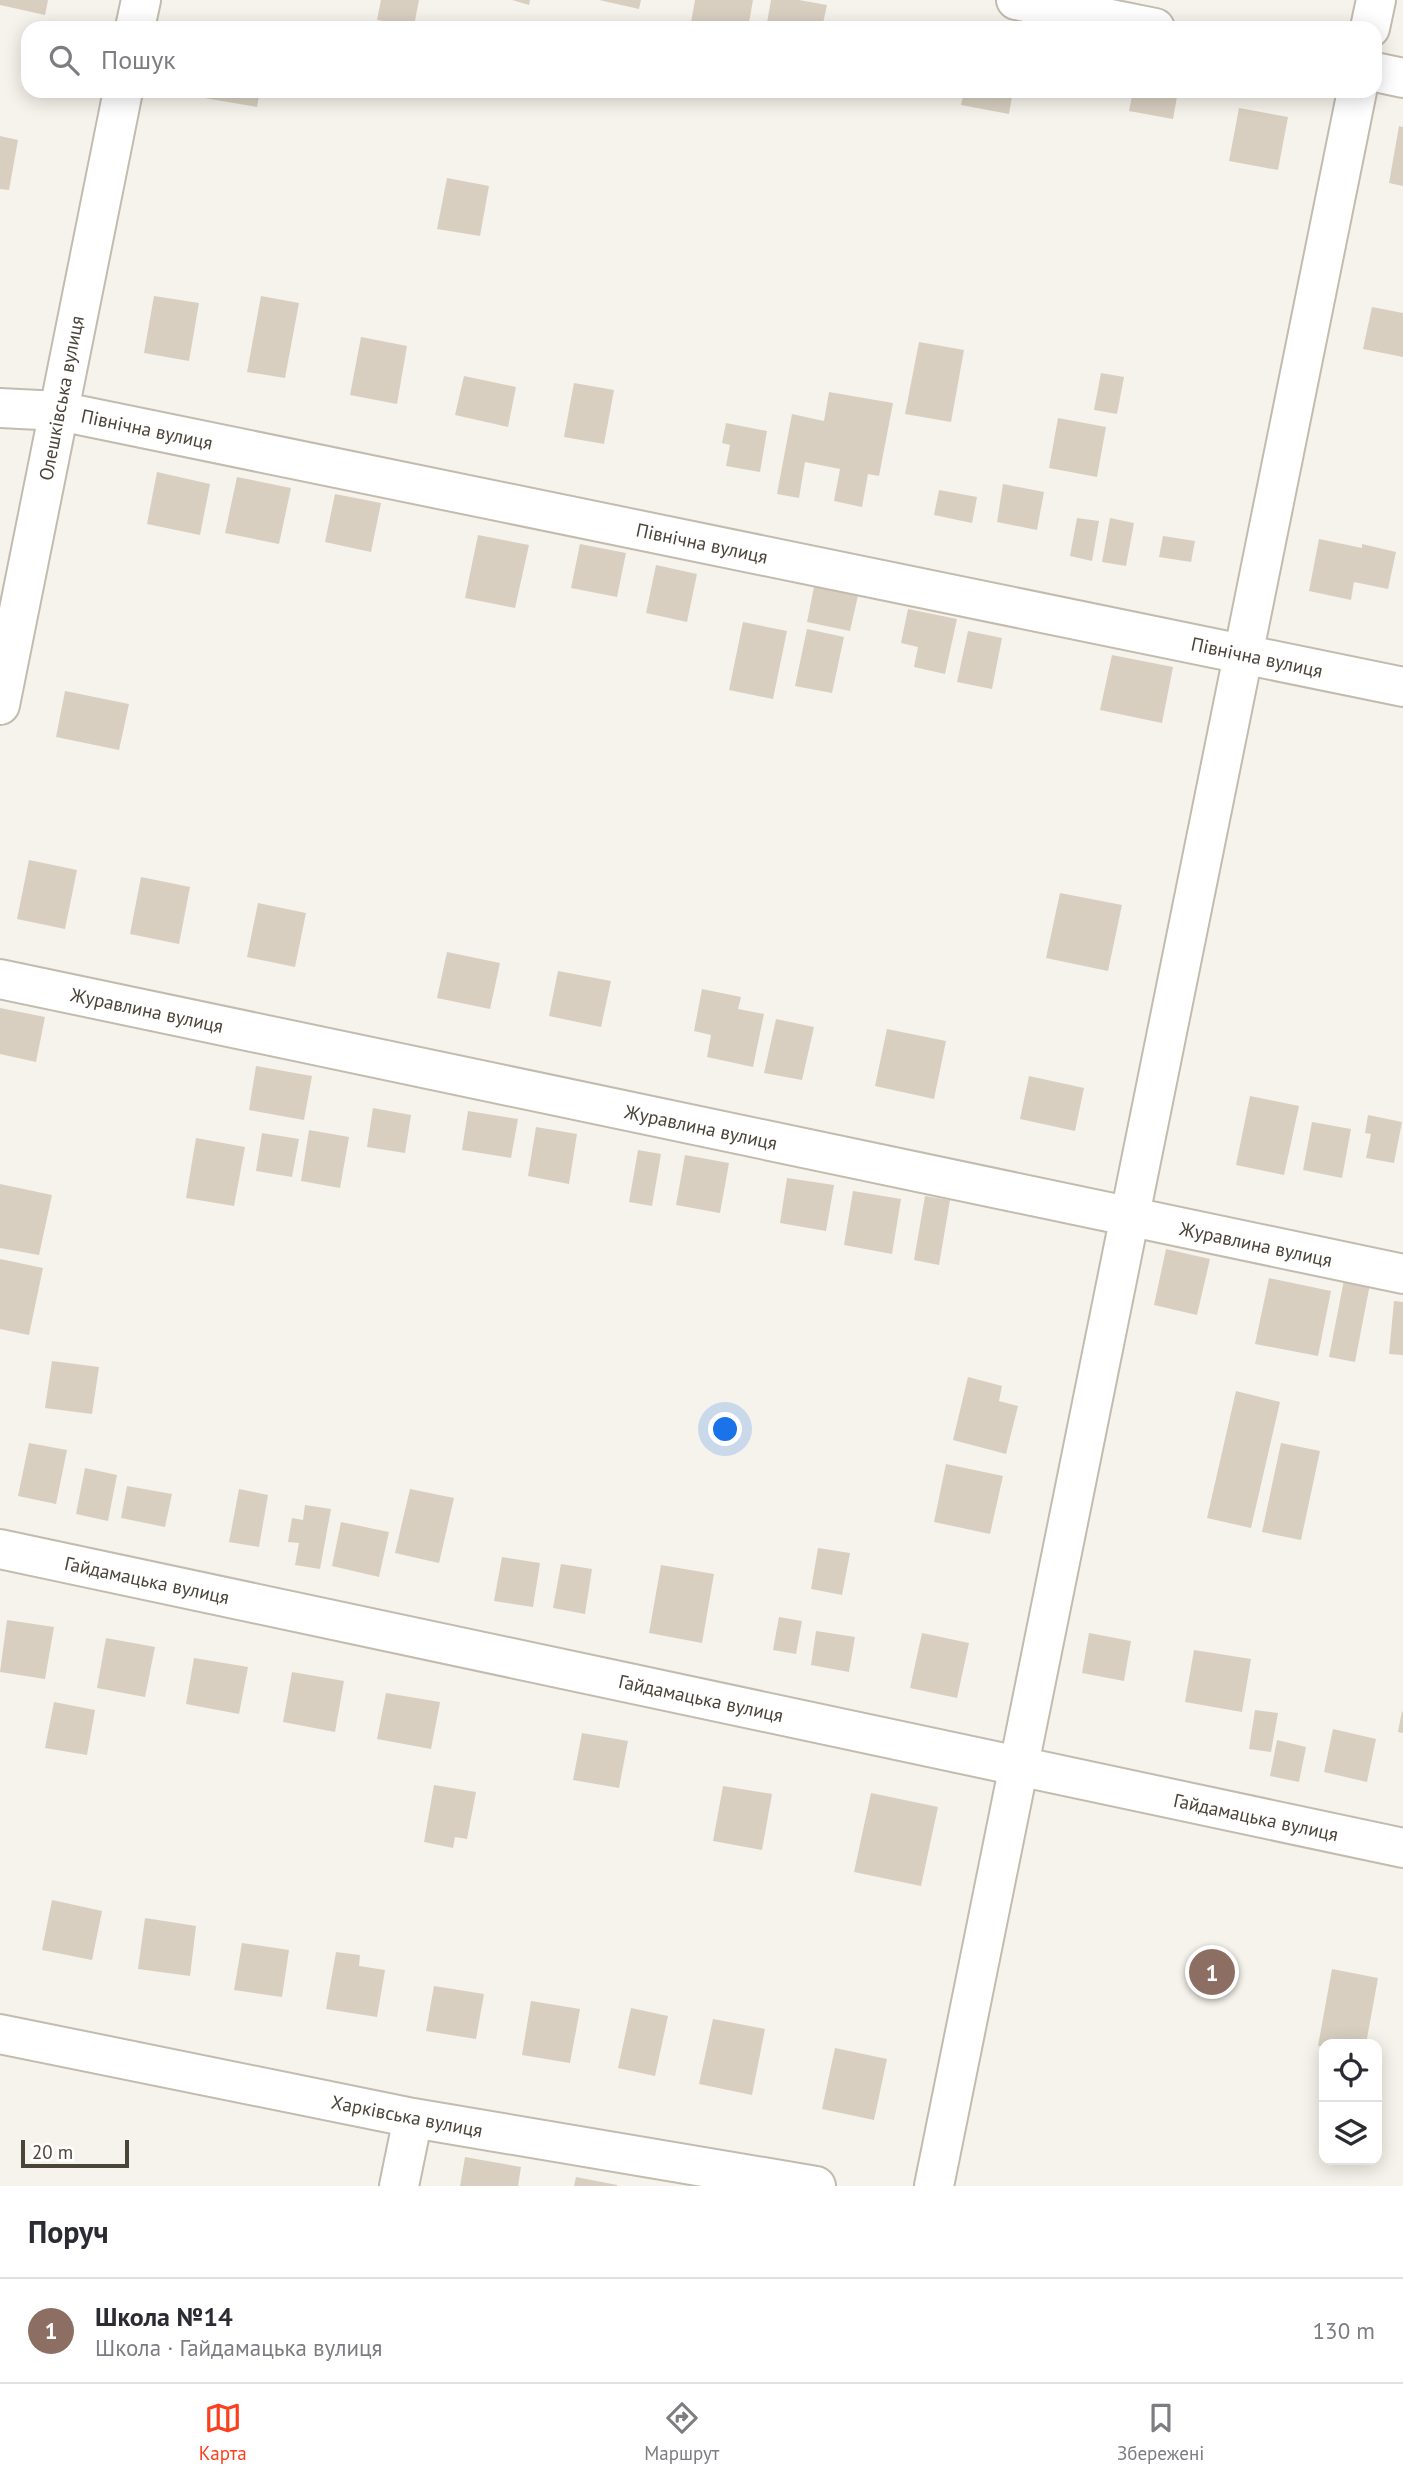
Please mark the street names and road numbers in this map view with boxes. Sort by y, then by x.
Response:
street label: Олешківська вулиця [33,313,89,483]
street label: Північна вулиця [79,403,215,455]
street label: Північна вулиця [634,517,770,569]
street label: Північна вулиця [1189,631,1325,683]
street label: Журавлина вулиця [67,982,226,1038]
street label: Журавлина вулиця [621,1099,780,1155]
street label: Журавлина вулиця [1176,1216,1335,1272]
street label: Гайдамацька вулиця [62,1551,232,1609]
street label: Гайдамацька вулиця [616,1669,786,1727]
street label: Гайдамацька вулиця [1171,1788,1341,1846]
street label: Харківська вулиця [329,2090,485,2142]

